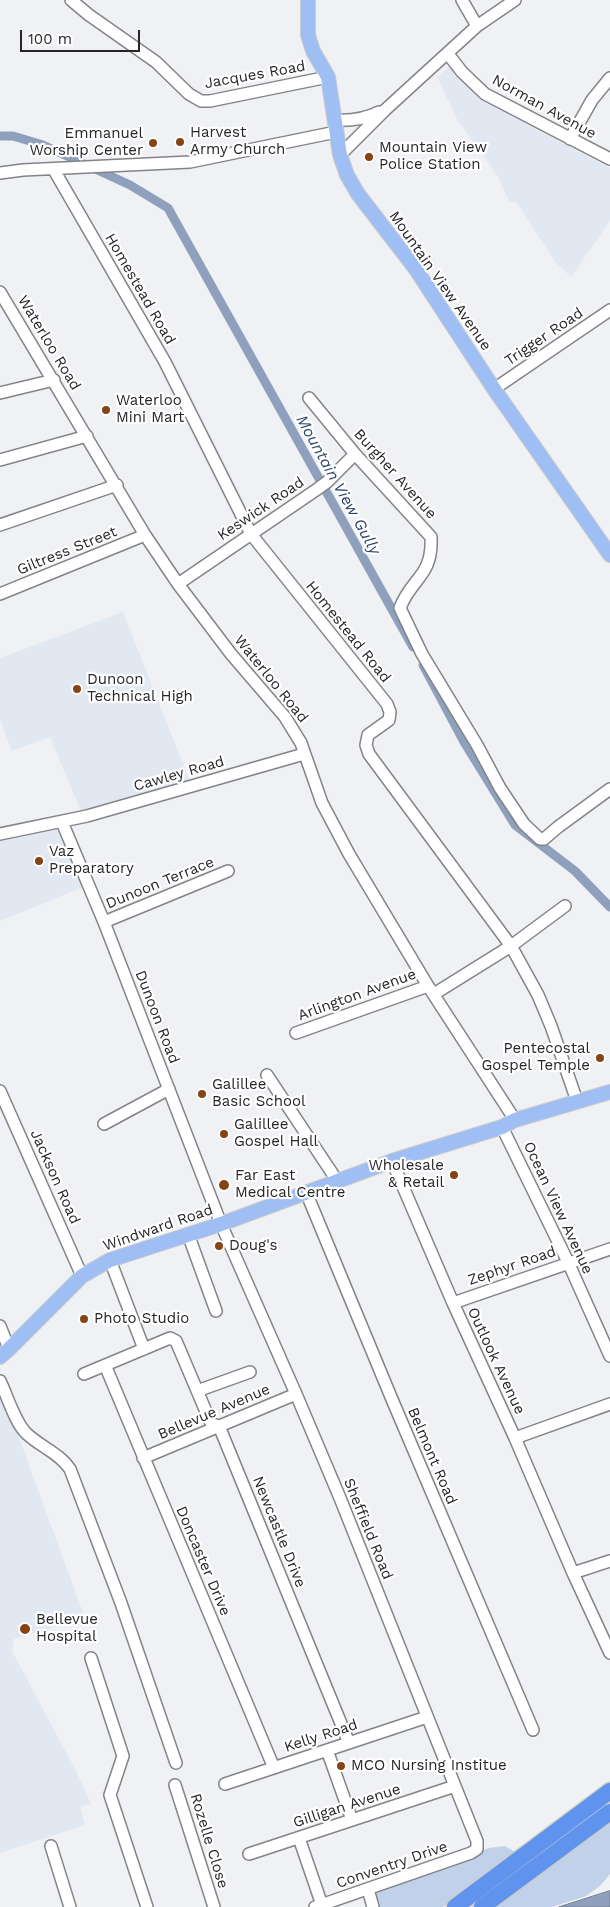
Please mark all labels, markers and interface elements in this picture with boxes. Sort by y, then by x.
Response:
scale bar [22,20,142,52]
text: 100 m [28,30,72,48]
street label: Jacques Road [203,57,307,93]
street label: Norman Avenue [489,71,599,143]
place label: Harvest Army Church [190,124,285,159]
place label: Emmanuel Worship Center [29,125,143,160]
marker: Harvest Army Church [174,136,186,148]
marker: Emmanuel Worship Center [147,137,159,149]
place label: Mountain View Police Station [379,139,487,174]
marker: Mountain View Police Station [363,151,375,163]
street label: Mountain View Avenue [385,208,495,354]
street label: Homestead Road [101,230,179,348]
street label: Waterloo Road [14,292,84,394]
street label: Trigger Road [501,304,587,370]
place label: Waterloo Mini Mart [116,392,184,427]
marker: Waterloo Mini Mart [100,404,112,416]
water label: Mountain View Gully [292,412,384,558]
street label: Burgher Avenue [350,425,440,523]
street label: Keswick Road [214,473,308,545]
street label: Giltress Street [14,523,120,579]
street label: Homestead Road [302,578,394,686]
street label: Waterloo Road [230,632,312,726]
place label: Dunoon Technical High [87,671,193,706]
marker: Dunoon Technical High [71,683,83,695]
street label: Cawley Road [132,752,226,796]
place label: Vaz Preparatory [49,843,134,878]
street label: Dunoon Terrace [103,853,217,913]
marker: Vaz Preparatory [33,855,45,867]
street label: Arlington Avenue [295,965,419,1025]
street label: Dunoon Road [131,968,183,1066]
place label: Pentecostal Gospel Temple [481,1040,590,1075]
marker: Pentecostal Gospel Temple [594,1052,606,1064]
place label: Galillee Basic School [212,1076,306,1111]
marker: Galillee Basic School [196,1088,208,1100]
place label: Galillee Gospel Hall [234,1116,318,1151]
street label: Jackson Road [26,1127,84,1227]
marker: Galillee Gospel Hall [218,1128,230,1140]
street label: Ocean View Avenue [519,1139,597,1277]
place label: Wholesale & Retail [368,1157,444,1192]
place label: Far East Medical Centre [235,1167,345,1202]
marker: Wholesale & Retail [448,1169,460,1181]
marker: Far East Medical Centre [217,1178,231,1192]
street label: Windward Road [101,1201,215,1255]
place label: Doug's [229,1237,277,1255]
marker: Doug's [213,1240,225,1252]
street label: Zephyr Road [466,1243,558,1289]
street label: Outlook Avenue [463,1305,529,1417]
place label: Photo Studio [94,1310,189,1328]
marker: Photo Studio [78,1313,90,1325]
street label: Bellevue Avenue [155,1380,273,1444]
street label: Belmont Road [403,1405,461,1507]
street label: Newcastle Drive [248,1474,310,1590]
street label: Sheffield Road [339,1476,397,1582]
street label: Doncaster Drive [172,1503,234,1619]
place label: Bellevue Hospital [36,1611,98,1646]
marker: Bellevue Hospital [18,1622,32,1636]
street label: Kelly Road [282,1716,360,1756]
place label: MCO Nursing Institue [351,1757,507,1775]
marker: MCO Nursing Institue [335,1760,347,1772]
street label: Gilligan Avenue [291,1780,403,1832]
street label: Rozelle Close [186,1791,232,1891]
street label: Conventry Drive [334,1838,450,1892]

